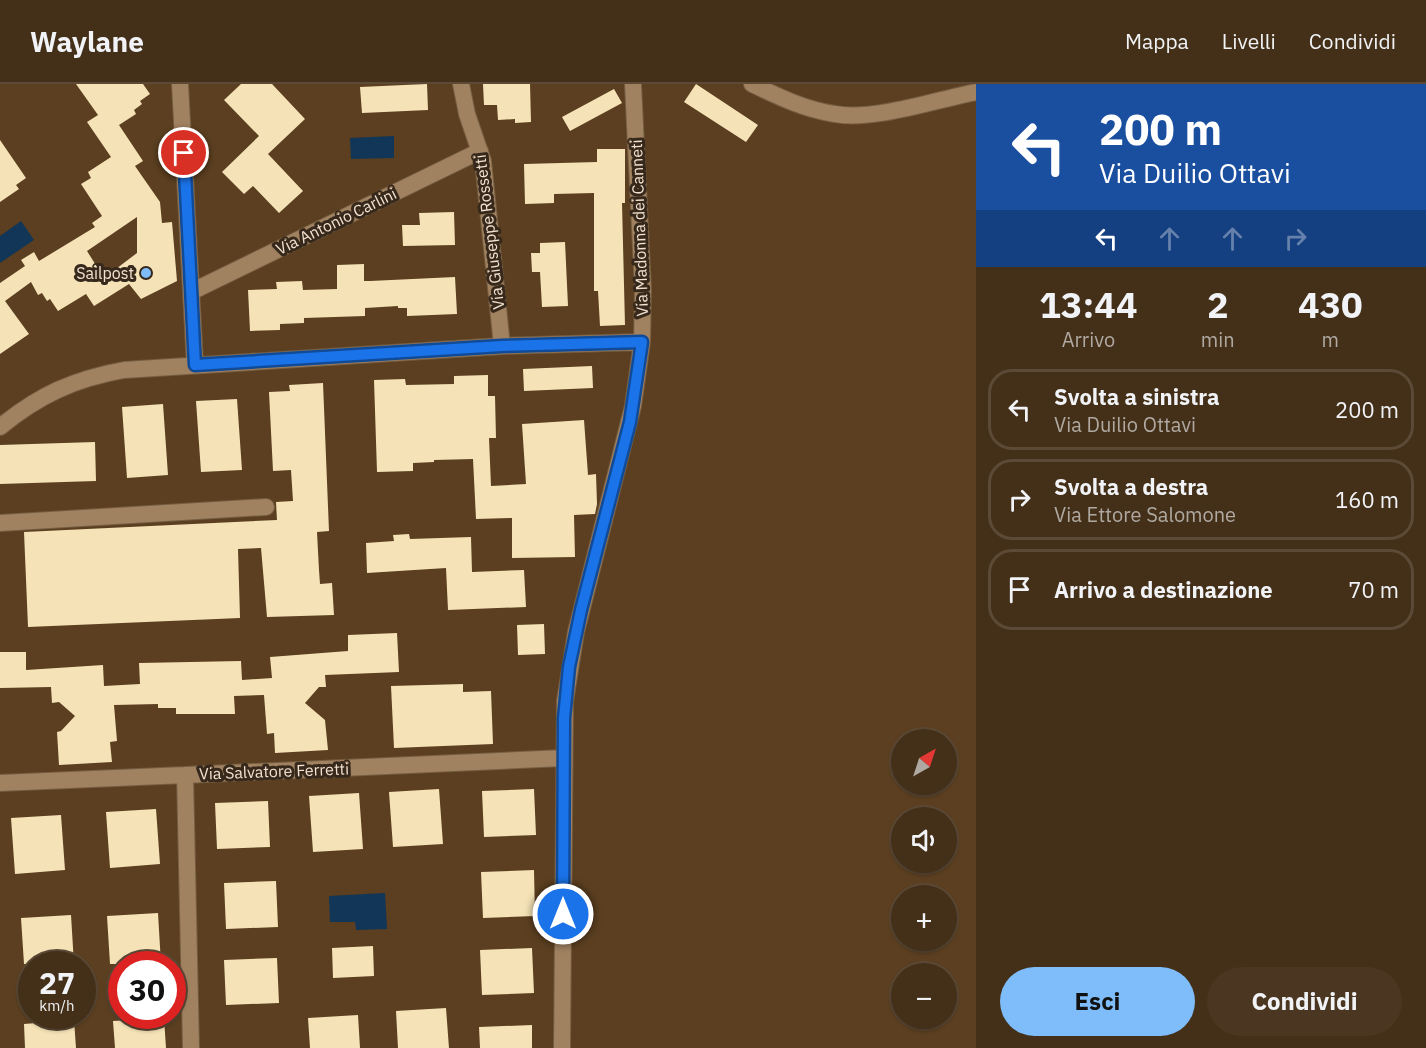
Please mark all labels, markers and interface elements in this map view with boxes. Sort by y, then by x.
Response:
text: Waylane [30,23,144,60]
text: Mappa [1125,27,1189,55]
text: Livelli [1222,27,1276,55]
text: Condividi [1309,27,1396,55]
text: 200 m [1099,102,1222,157]
icon: left [1000,108,1078,186]
pin [158,127,209,178]
icon: arrive [167,136,200,169]
street label: Via Madonna dei Canneti [626,139,652,317]
street label: Via Giuseppe Rossetti [470,153,508,311]
text: Via Duilio Ottavi [1099,155,1291,190]
street label: Via Antonio Carlini [272,183,400,259]
icon: left [1090,222,1123,255]
icon: ahead [1153,222,1186,255]
icon: ahead [1216,222,1249,255]
icon: right [1279,222,1312,255]
place label: Sailpost [76,263,134,283]
marker: Sailpost [139,266,153,280]
text: 13:44 [1039,281,1138,328]
text: 2 [1207,281,1229,328]
text: 430 [1298,281,1363,328]
text: Arrivo [1062,326,1115,353]
text: min [1201,326,1235,353]
text: m [1322,326,1339,353]
text: Svolta a sinistra [1054,382,1219,411]
icon: left [1003,393,1036,426]
text: 200 m [1335,395,1399,424]
text: Via Duilio Ottavi [1054,411,1196,438]
text: Svolta a destra [1054,472,1208,501]
icon: right [1003,483,1036,516]
text: 160 m [1335,485,1399,514]
text: Via Ettore Salomone [1054,501,1236,528]
icon: arrive [1003,573,1036,606]
text: Arrivo a destinazione [1054,575,1273,604]
text: 70 m [1348,575,1399,604]
north arrow [891,729,957,795]
map controls [891,729,957,1029]
street label: Via Salvatore Ferretti [199,758,349,784]
button: sound [891,807,957,873]
position arrow [531,882,595,946]
button: + [891,885,957,951]
speed limit sign: 30 [108,951,186,1029]
text: 27 [39,963,75,1002]
button: − [891,963,957,1029]
button: Esci [1000,967,1195,1036]
button: Condividi [1207,967,1402,1036]
text: km/h [39,996,75,1015]

